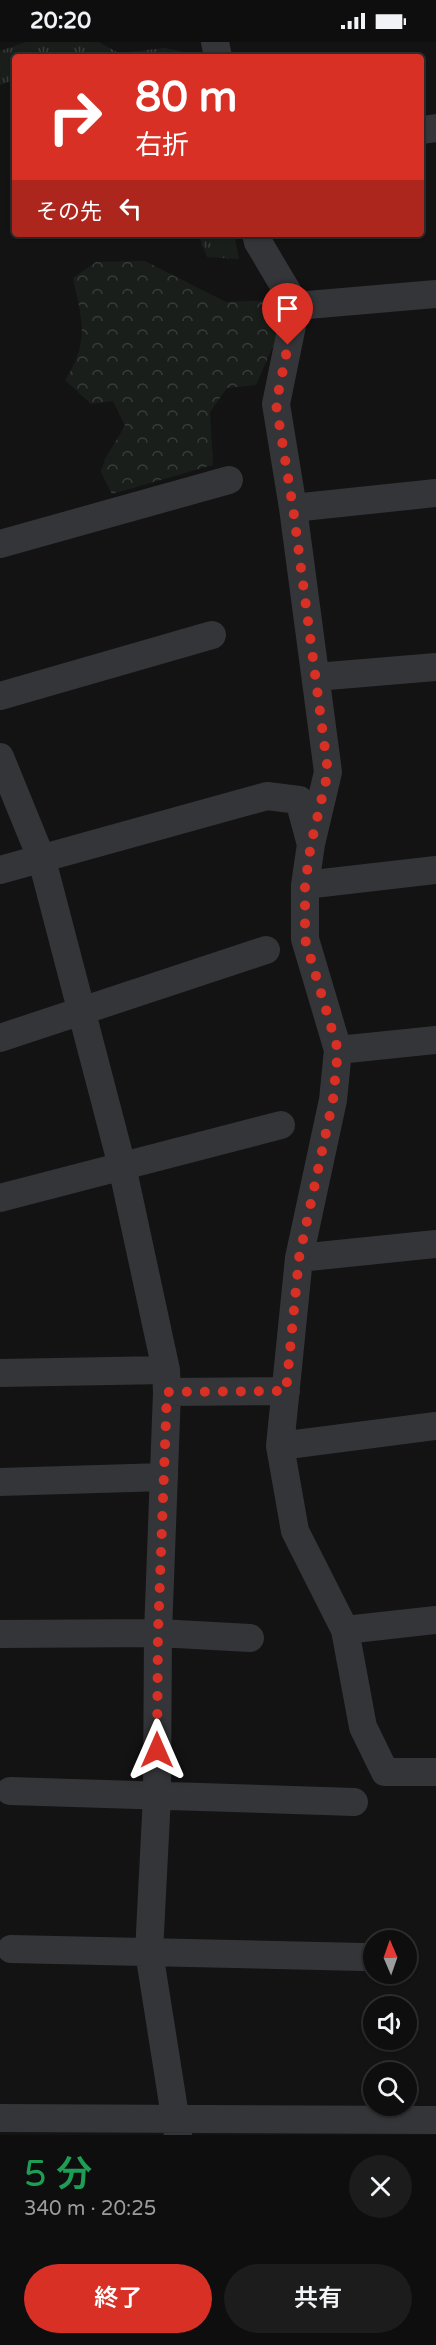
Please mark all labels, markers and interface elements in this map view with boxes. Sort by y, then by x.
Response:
text: 20:20 [30,8,91,34]
text: 80 m [135,72,237,123]
icon: right [36,78,114,156]
text: 右折 [135,129,189,162]
icon: left [114,192,147,225]
text: その先 [36,199,102,225]
pin [262,283,313,345]
icon: arrive [271,292,304,325]
position arrow [125,1718,189,1782]
north arrow [363,1930,417,1984]
map controls [363,1930,417,2116]
button: sound [363,1996,417,2050]
button: search [363,2062,417,2116]
text: 5 分 [24,2153,92,2196]
button: close [349,2155,412,2218]
text: 340 m · 20:25 [24,2197,156,2221]
button: 終了 [24,2264,212,2333]
button: 共有 [224,2264,412,2333]

